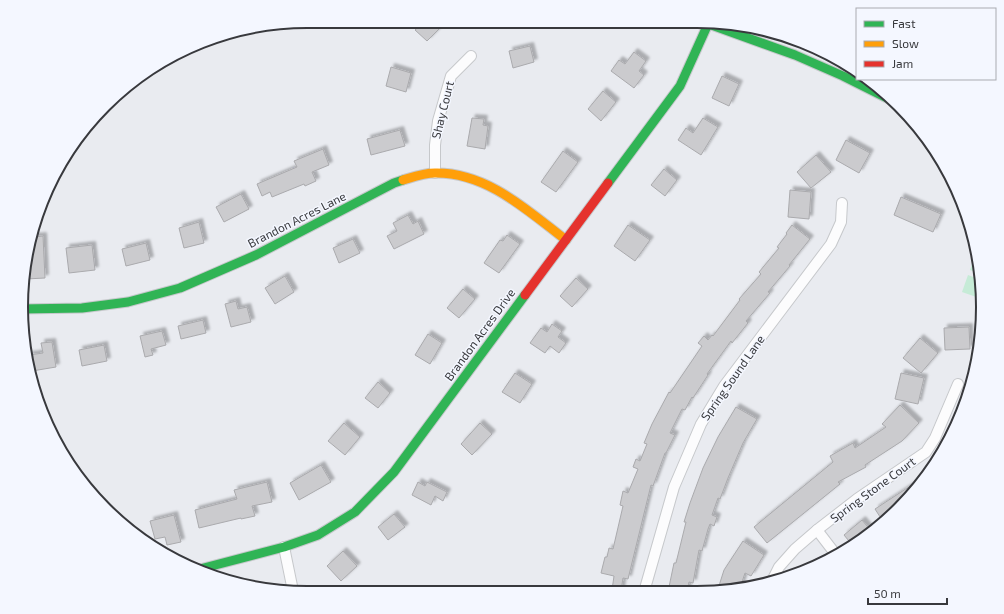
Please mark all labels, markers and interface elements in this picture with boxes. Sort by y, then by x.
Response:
legend [856,8,996,80]
text: Fast [892,16,916,30]
text: Slow [892,36,919,50]
text: Jam [892,56,913,70]
street label: Shay Court [428,79,456,140]
street label: Brandon Acres Lane [245,188,348,250]
street label: Brandon Acres Drive [441,286,517,383]
street label: Spring Sound Lane [698,332,767,423]
street label: Spring Stone Court [827,453,918,525]
scale bar [868,580,947,606]
text: 50 m [874,586,901,600]

